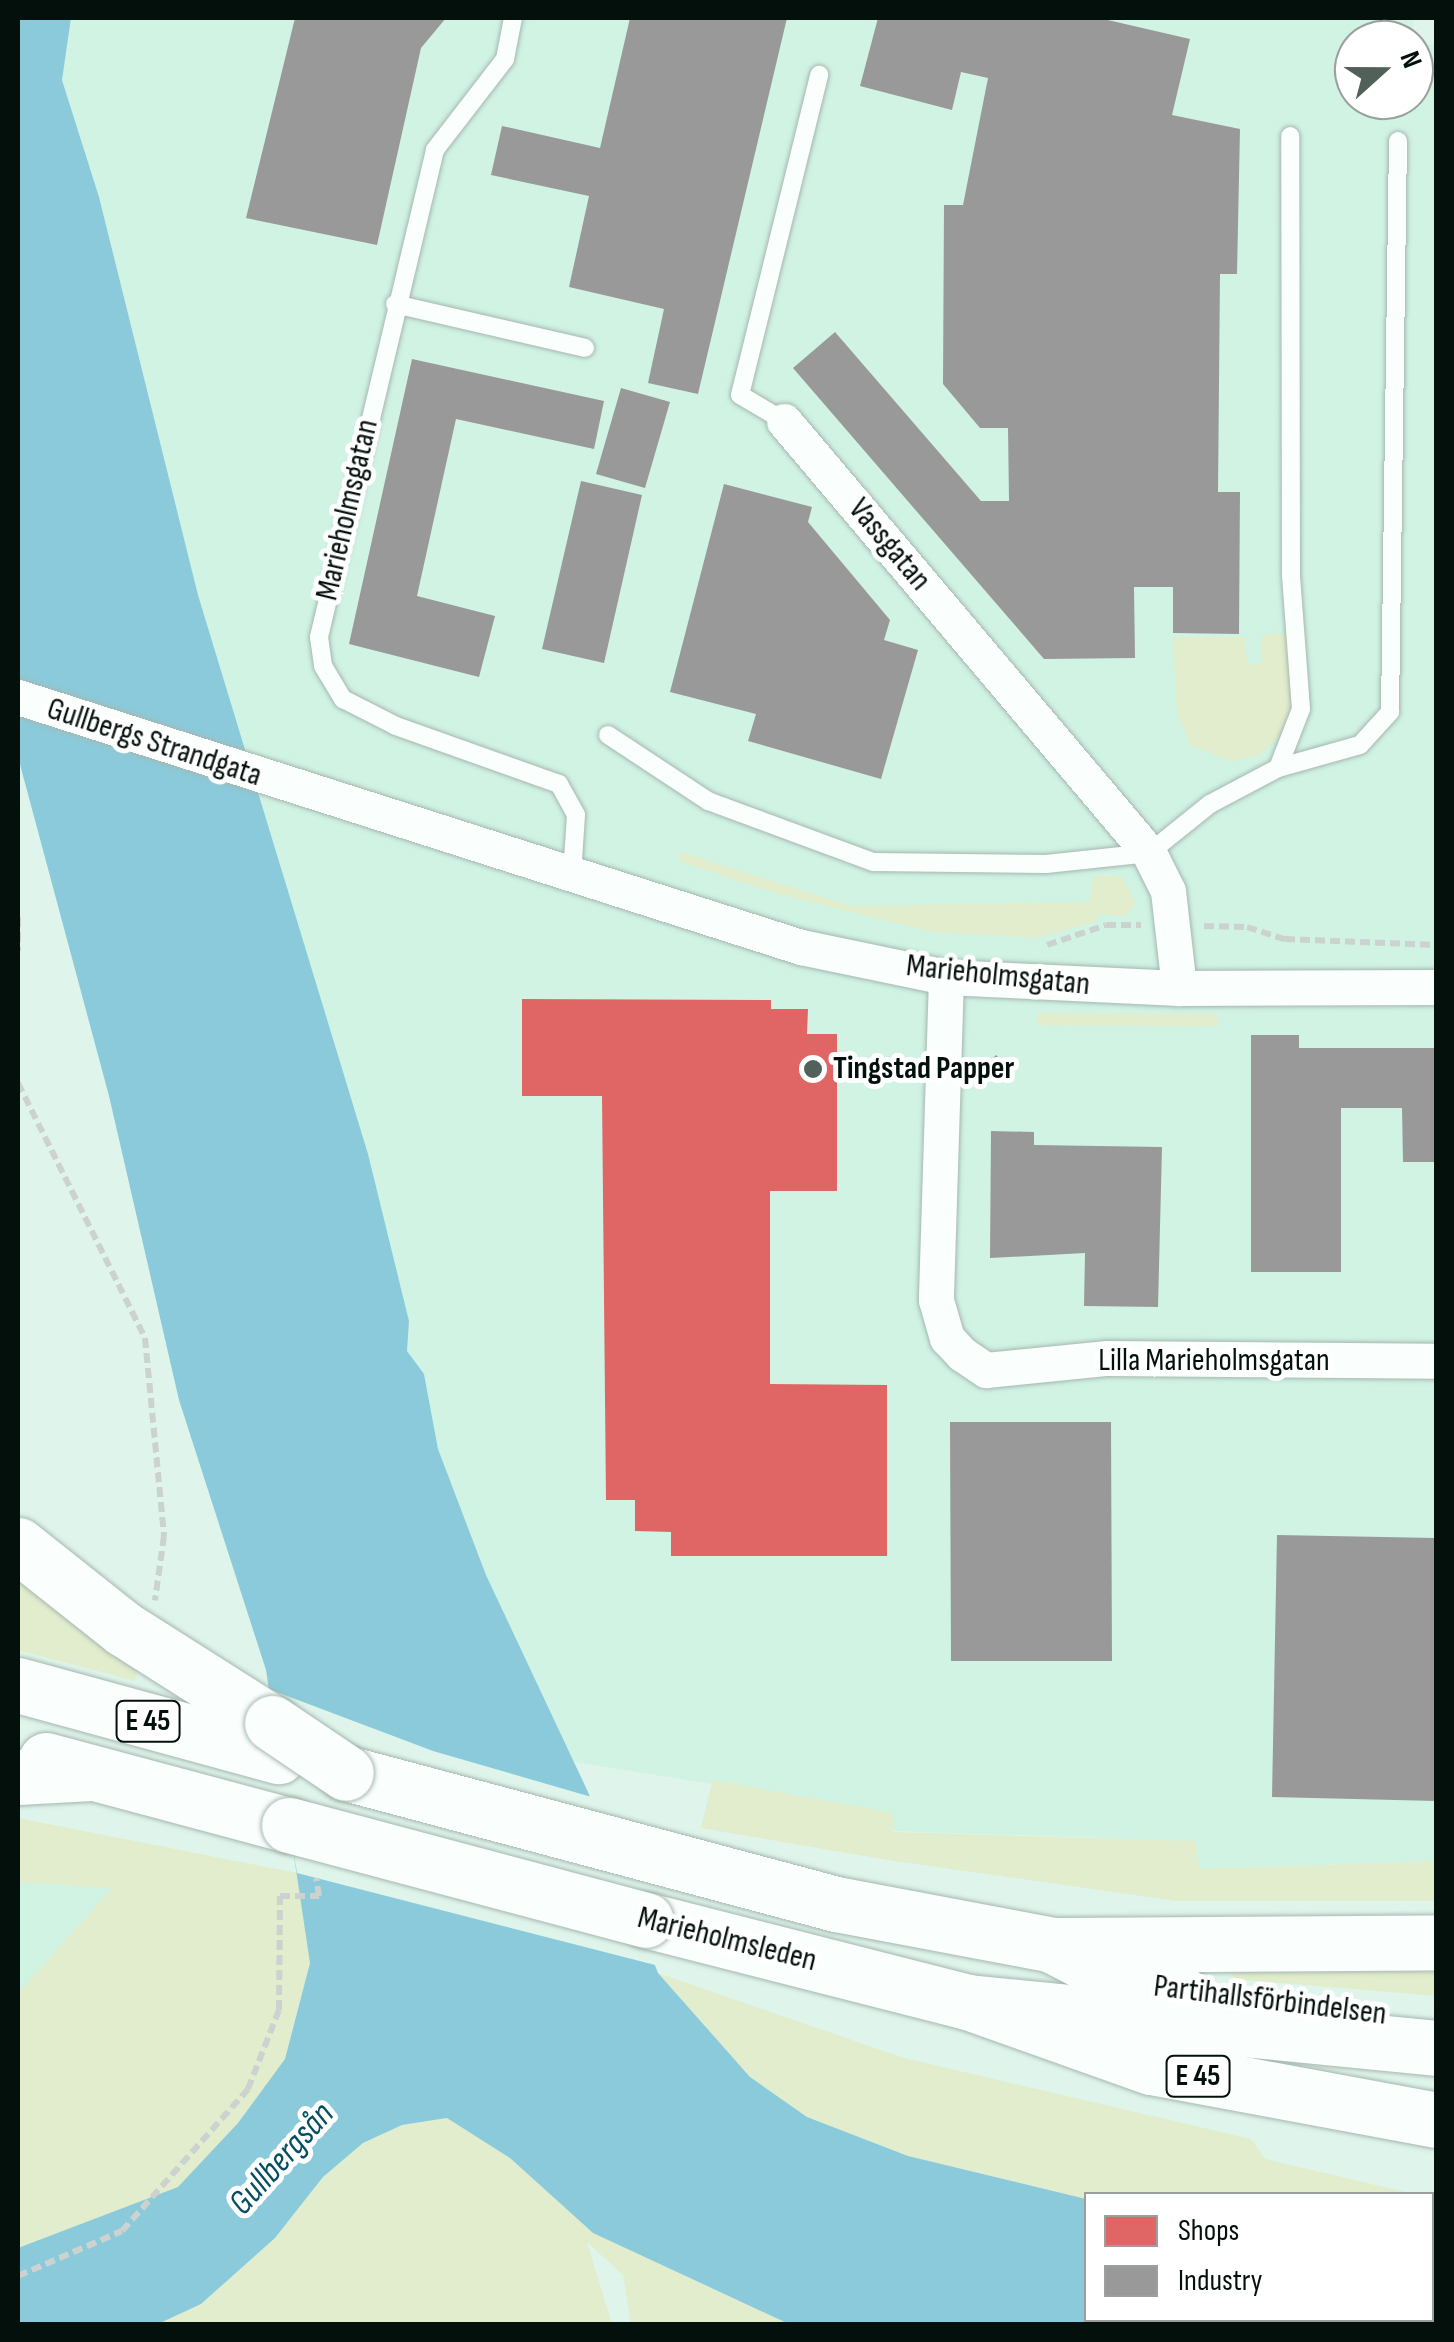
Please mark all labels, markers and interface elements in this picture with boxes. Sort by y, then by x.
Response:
north arrow [1334,20,1434,120]
text: N [1393,47,1429,73]
street label: Marieholmsgatan [309,416,387,604]
street label: Vassgatan [839,491,939,599]
street label: Gullbergs Strandgata [42,690,266,796]
street label: Marieholmsgatan [904,947,1092,1005]
place label: Tingstad Papper [833,1050,1014,1088]
marker: Tingstad Papper [802,1058,824,1080]
street label: Lilla Marieholmsgatan [1098,1342,1330,1380]
road number: E 45 [116,1696,180,1746]
street label: Marieholmsleden [634,1899,820,1981]
street label: Partihallsförbindelsen [1151,1968,1389,2034]
road number: E 45 [1166,2051,1230,2101]
water label: Gullbergsån [221,2094,343,2224]
legend [1084,2192,1434,2322]
text: Shops [1178,2213,1239,2249]
text: Industry [1178,2263,1262,2299]

